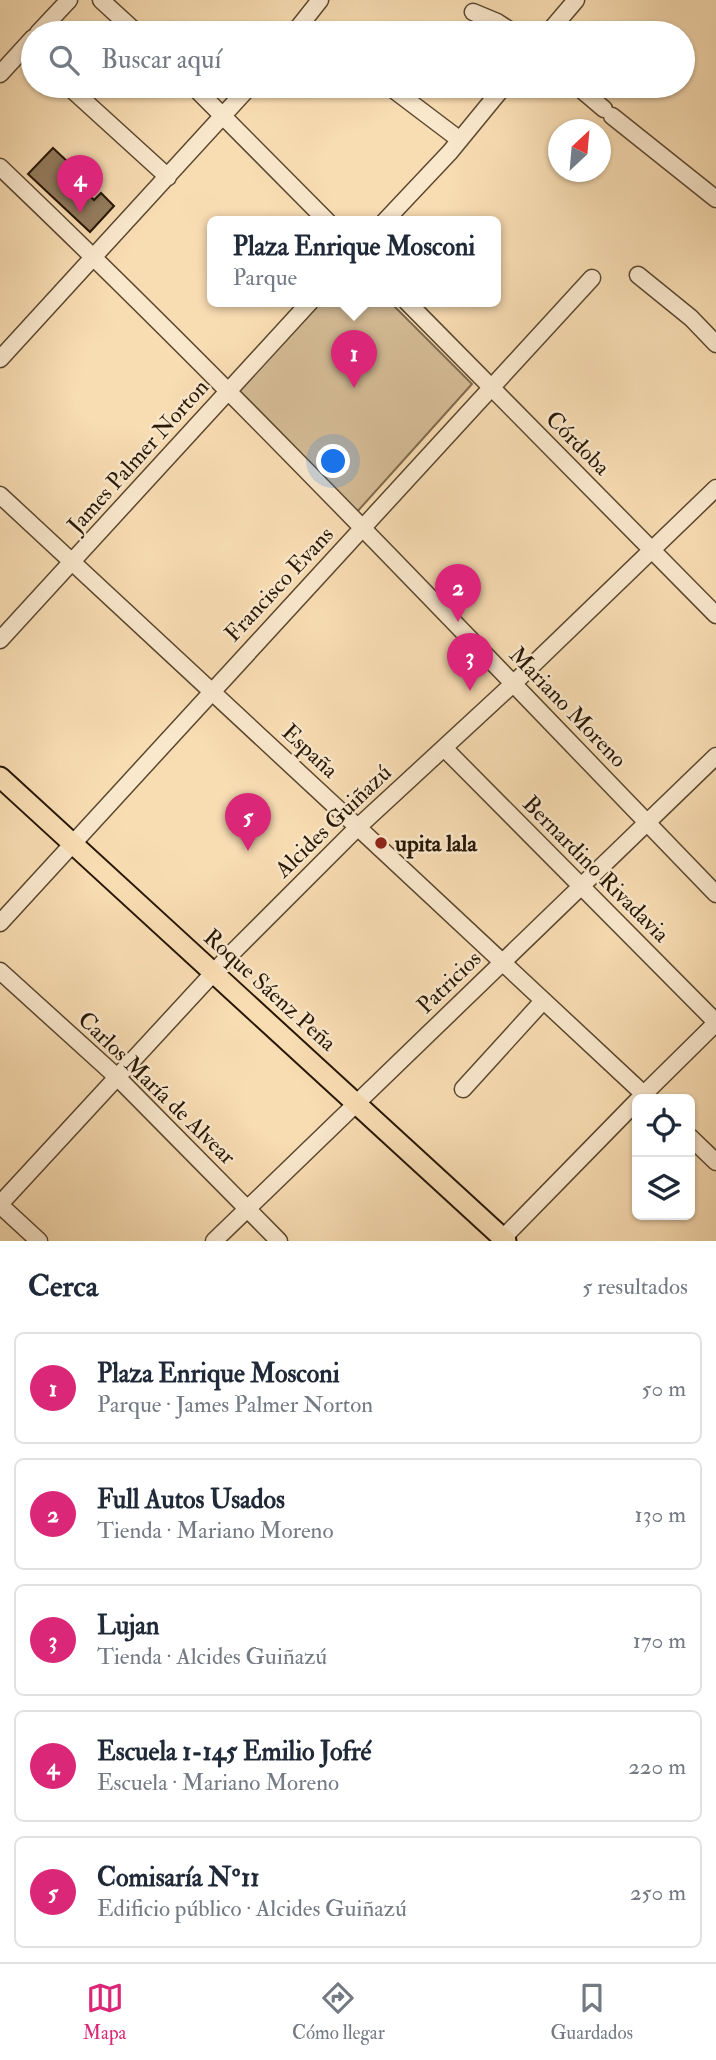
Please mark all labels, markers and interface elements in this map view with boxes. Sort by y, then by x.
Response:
search box [21,21,695,98]
icon: search [45,41,83,79]
text: Buscar aquí [101,44,221,76]
north arrow [548,119,611,182]
pin: 4 [57,155,103,213]
popup [207,216,501,307]
text: Plaza Enrique Mosconi [233,231,475,263]
text: Parque [233,263,297,292]
pin: 1 [331,330,377,388]
street label: James Palmer Norton [60,373,215,540]
street label: Córdoba [540,405,617,482]
your location [316,444,350,478]
street label: Francisco Evans [218,520,340,648]
pin: 2 [435,564,481,622]
pin: 3 [447,633,493,691]
street label: Mariano Moreno [503,640,633,774]
street label: España [275,718,345,786]
street label: Alcides Guiñazú [268,758,397,885]
street label: Bernardino Rivadavia [517,790,676,949]
pin: 5 [225,793,271,851]
place label: upita lala [394,829,478,859]
marker: upita lala [373,835,389,851]
street label: Roque Sáenz Peña [197,923,343,1058]
street label: Patricios [411,944,487,1020]
street label: Carlos María de Alvear [72,1005,242,1171]
map controls [632,1094,695,1220]
button: locate [632,1094,695,1157]
button: layers [632,1157,695,1220]
text: Cerca [28,1268,98,1305]
text: 5 resultados [582,1272,688,1301]
text: Plaza Enrique Mosconi [97,1358,340,1390]
text: 1 [49,1374,57,1403]
text: 50 m [642,1374,686,1403]
text: Parque · James Palmer Norton [97,1390,373,1419]
text: Full Autos Usados [97,1484,285,1516]
text: 2 [47,1500,59,1529]
text: 130 m [634,1500,686,1529]
text: Tienda · Mariano Moreno [97,1516,333,1545]
text: Lujan [97,1610,159,1642]
text: 3 [49,1626,57,1655]
text: 170 m [633,1626,686,1655]
text: Tienda · Alcides Guiñazú [97,1642,327,1671]
text: Escuela 1-145 Emilio Jofré [97,1736,371,1768]
text: 4 [47,1752,59,1781]
text: 220 m [628,1752,686,1781]
text: Escuela · Mariano Moreno [97,1768,339,1797]
text: Comisaría Nº11 [97,1862,260,1894]
text: 5 [48,1878,58,1907]
text: 250 m [630,1878,686,1907]
text: Edificio público · Alcides Guiñazú [97,1894,407,1923]
tab: Mapa [83,1979,126,2045]
tab: Cómo llegar [292,1979,385,2045]
tab: Guardados [550,1979,633,2045]

